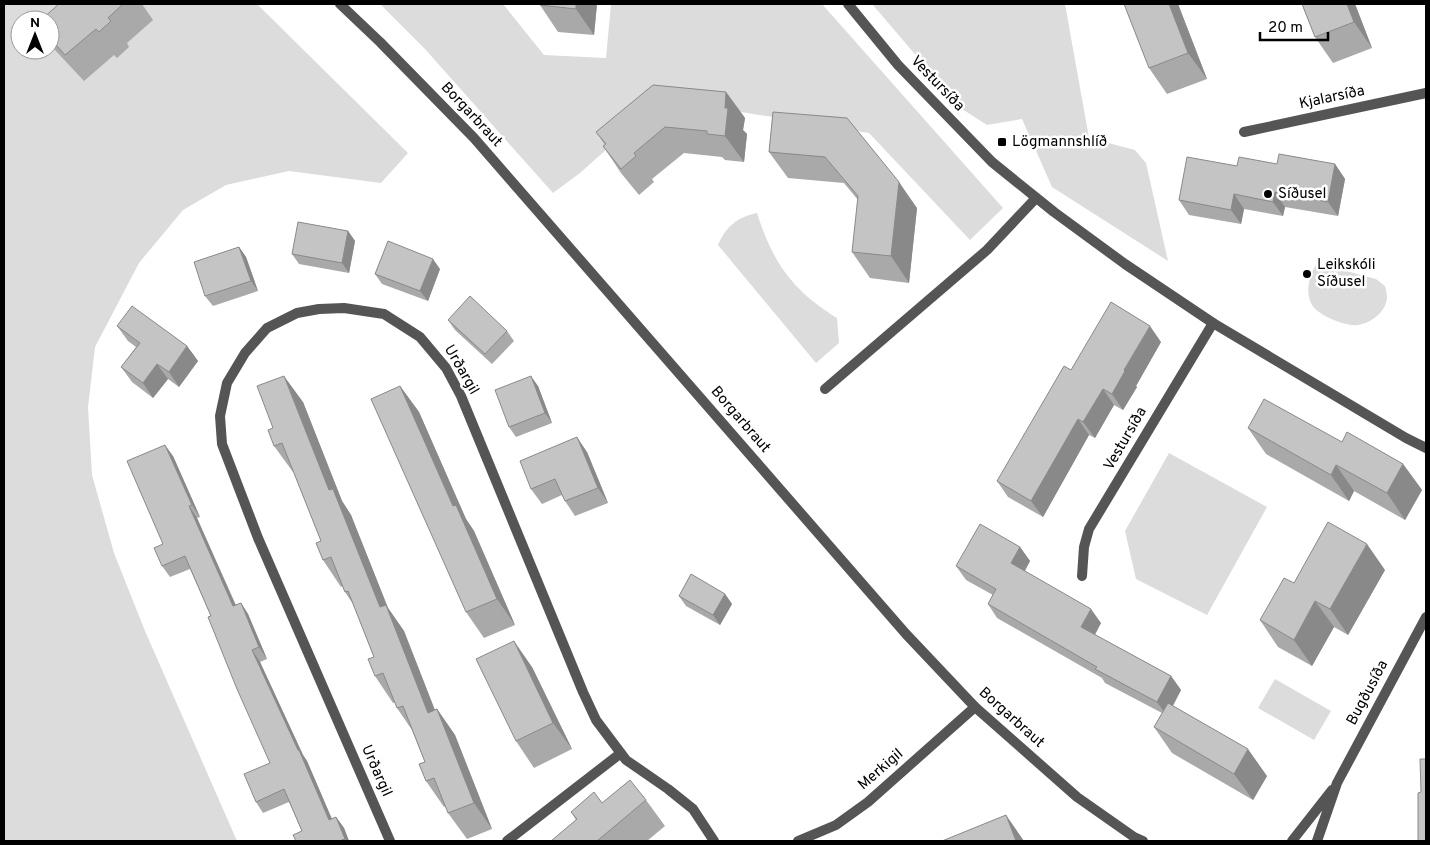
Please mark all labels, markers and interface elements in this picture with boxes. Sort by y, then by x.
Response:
north arrow [10,10,60,60]
scale bar [1260,10,1328,42]
text: N [30,15,40,32]
text: 20 m [1268,19,1303,38]
street label: Vestursíða [906,52,968,116]
street label: Borgarbraut [436,79,506,151]
street label: Kjalarsíða [1297,82,1367,114]
place label: Lögmannshlíð [1012,133,1107,152]
marker: Lögmannshlíð [996,136,1008,148]
place label: Síðusel [1278,185,1327,204]
marker: Síðusel [1262,188,1274,200]
place label: Leikskóli Síðusel [1317,256,1376,292]
marker: Leikskóli Síðusel [1301,268,1313,280]
street label: Urðargil [439,342,483,398]
street label: Borgarbraut [706,383,774,457]
street label: Vestursíða [1100,404,1152,474]
street label: Bugðusíða [1343,657,1393,729]
street label: Borgarbraut [974,683,1048,753]
street label: Urðargil [356,742,396,800]
street label: Merkigil [854,745,908,795]

